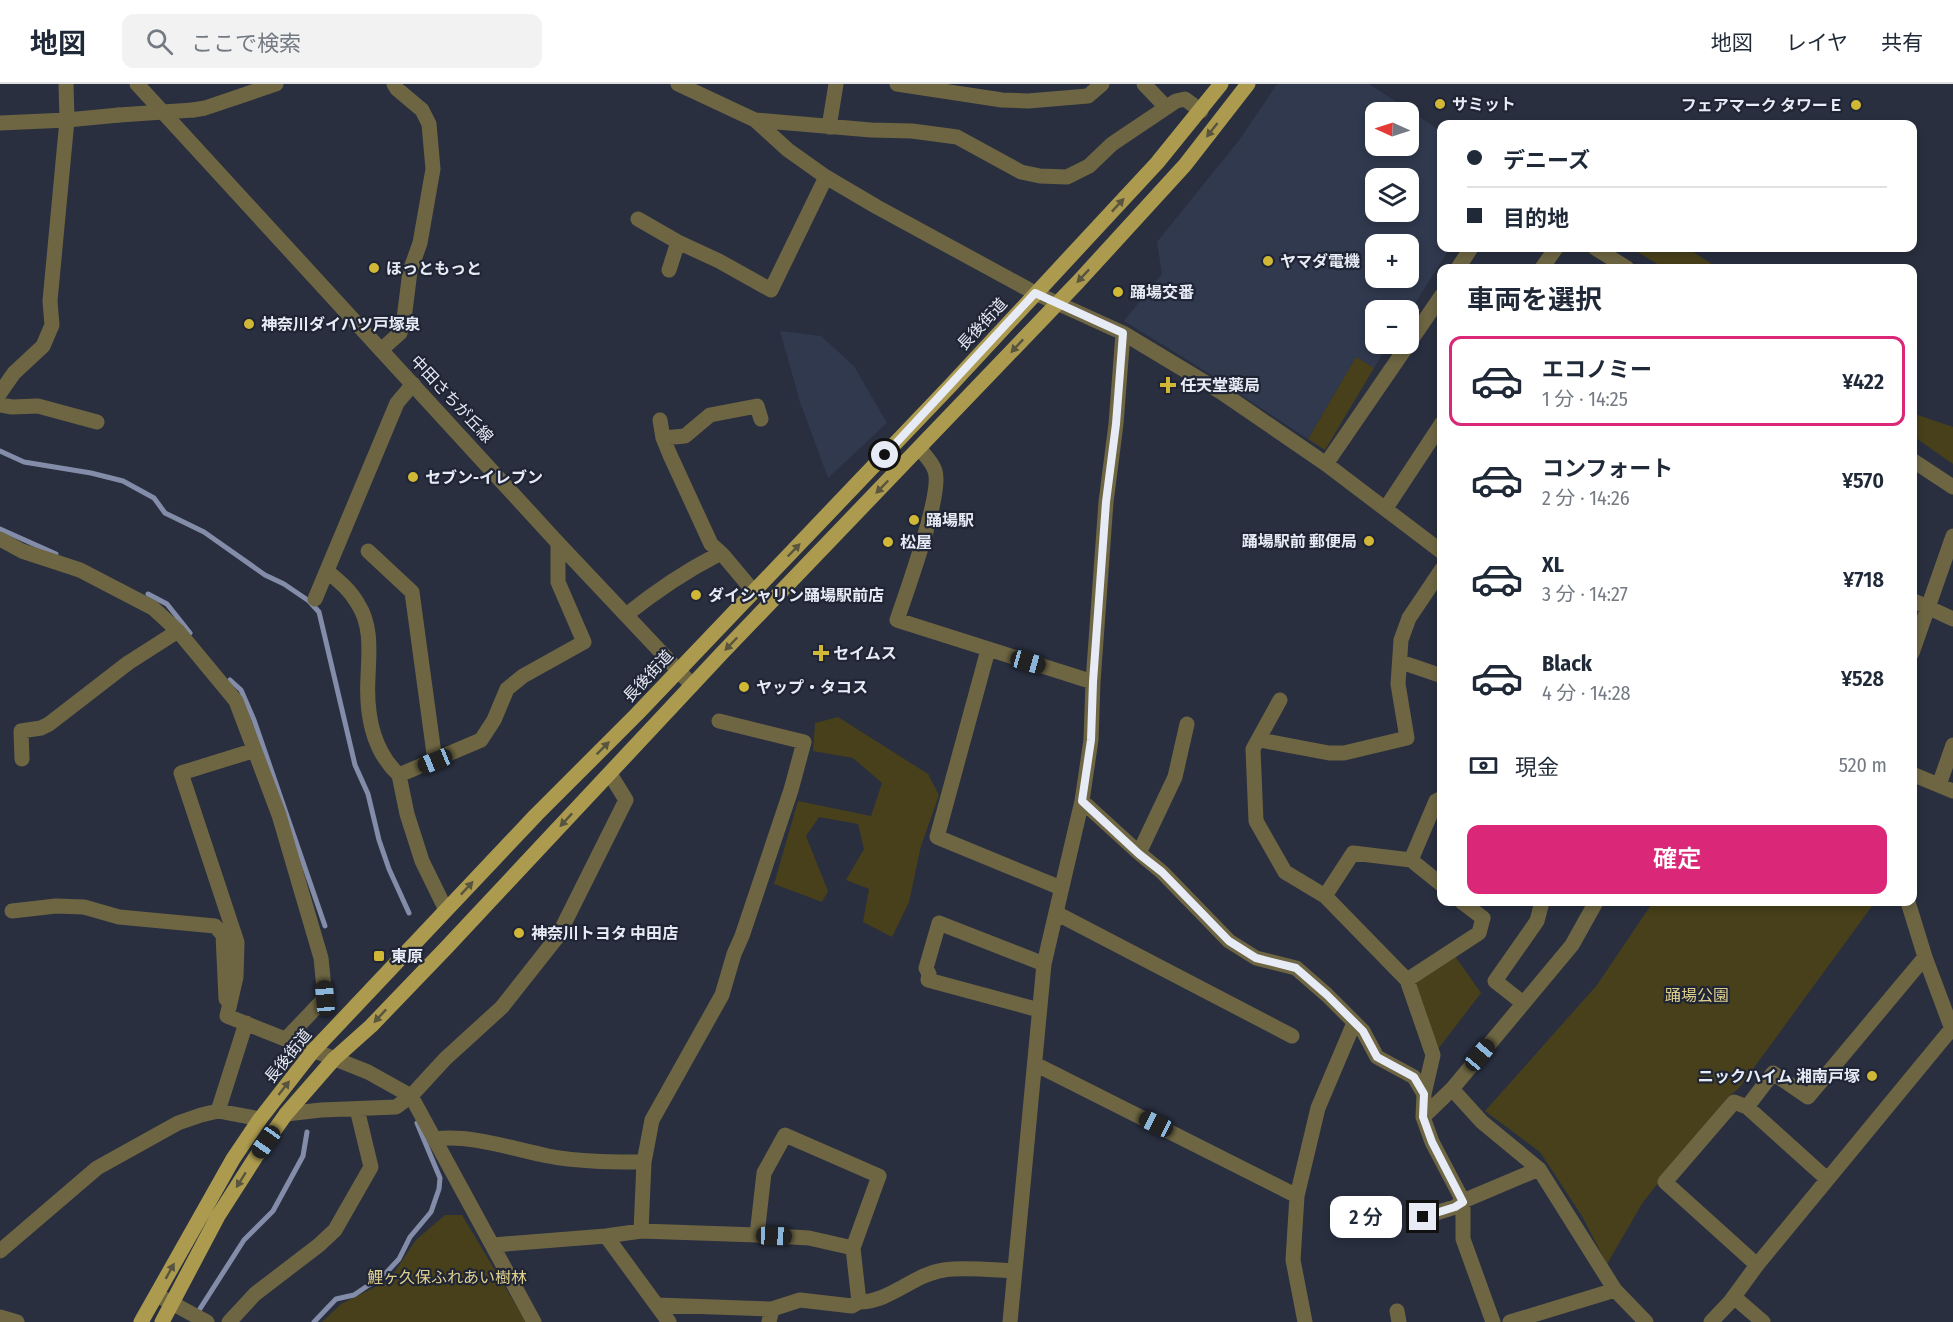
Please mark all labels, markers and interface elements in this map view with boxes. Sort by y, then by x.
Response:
search box [122,14,542,68]
icon: search [143,25,176,58]
text: 地図 [30,27,86,60]
text: ここで検索 [191,30,301,57]
text: 地図 [1711,30,1753,56]
text: レイヤ [1786,30,1848,56]
text: 共有 [1881,30,1923,56]
place label: サミット [1452,95,1516,114]
place label: フェアマーク タワーＥ [1681,96,1844,115]
marker: サミット [1433,97,1447,111]
marker: フェアマーク タワーＥ [1849,98,1863,112]
north arrow [1365,102,1419,156]
map controls [1365,102,1419,354]
one-way arrow [1206,122,1219,138]
text: デニーズ [1503,147,1590,174]
button: layers [1365,168,1419,222]
one-way arrow [1111,197,1125,212]
text: 目的地 [1503,205,1569,232]
button: + [1365,234,1419,288]
place label: ヤマダ電機 [1280,252,1360,271]
marker: ヤマダ電機 [1261,254,1275,268]
place label: ほっともっと [386,259,482,278]
marker: ほっともっと [367,261,381,275]
one-way arrow [1076,269,1090,284]
place label: 踊場交番 [1130,283,1194,302]
text: 車両を選択 [1467,284,1602,316]
marker: 踊場交番 [1111,285,1125,299]
street label: 長後街道 [953,294,1011,354]
button: − [1365,300,1419,354]
place label: 神奈川ダイハツ戸塚泉 [261,315,421,334]
marker: 神奈川ダイハツ戸塚泉 [242,317,256,331]
one-way arrow [1010,339,1024,354]
street label: 中田さちが丘線 [407,352,497,446]
icon: car [1470,354,1524,408]
text: エコノミー [1542,356,1652,383]
text: ¥422 [1842,368,1884,395]
place label: 任天堂薬局 [1180,376,1260,395]
marker: 任天堂薬局 [1161,378,1175,392]
text: 1 分 · 14:25 [1542,387,1628,411]
route start [871,441,898,468]
icon: car [1470,453,1524,507]
text: コンフォート [1542,455,1673,482]
text: ¥570 [1842,467,1884,494]
place label: セブン-イレブン [425,468,543,487]
marker: セブン-イレブン [406,470,420,484]
one-way arrow [875,479,889,494]
text: 2 分 · 14:26 [1542,486,1630,510]
place label: 踊場駅 [926,511,974,530]
marker: 踊場駅 [907,513,921,527]
place label: 踊場駅前 郵便局 [1242,532,1357,551]
place label: 松屋 [900,533,932,552]
marker: 踊場駅前 郵便局 [1362,534,1376,548]
marker: 松屋 [881,535,895,549]
one-way arrow [787,543,801,557]
text: XL [1542,551,1564,578]
icon: car [1470,552,1524,606]
text: ¥718 [1843,566,1884,593]
text: 3 分 · 14:27 [1542,582,1628,606]
place label: ダイシャリン踊場駅前店 [708,586,884,605]
marker: ダイシャリン踊場駅前店 [689,588,703,602]
one-way arrow [724,636,738,651]
place label: セイムス [833,644,897,663]
street label: 長後街道 [619,646,677,706]
marker: セイムス [814,646,828,660]
car [1008,648,1048,676]
text: Black [1542,650,1592,677]
icon: car [1470,651,1524,705]
text: ¥528 [1841,665,1884,692]
place label: ヤップ・タコス [756,678,868,697]
marker: ヤップ・タコス [737,680,751,694]
text: 4 分 · 14:28 [1542,681,1631,705]
one-way arrow [596,741,610,755]
car [415,746,455,776]
icon: cash [1467,749,1500,782]
text: 520 m [1839,753,1887,777]
text: 現金 [1515,754,1559,781]
one-way arrow [560,812,573,827]
button: 確定 [1467,825,1887,894]
one-way arrow [460,881,474,895]
place label: 神奈川トヨタ 中田店 [531,924,678,943]
marker: 神奈川トヨタ 中田店 [512,926,526,940]
place label: 東原 [391,947,423,966]
marker: 東原 [372,949,386,963]
car [314,979,336,1017]
park label: 踊場公園 [1665,986,1729,1005]
one-way arrow [374,1008,387,1023]
street label: 長後街道 [260,1025,316,1087]
car [1462,1035,1498,1075]
place label: ニックハイム 湘南戸塚 [1698,1067,1860,1086]
marker: ニックハイム 湘南戸塚 [1865,1069,1879,1083]
one-way arrow [278,1081,290,1096]
car [1136,1108,1176,1140]
car [248,1122,284,1162]
one-way arrow [236,1172,247,1188]
callout: 2 分 [1330,1196,1402,1238]
route end [1409,1203,1436,1230]
text: 2 分 [1349,1205,1383,1229]
car [756,1226,792,1246]
one-way arrow [165,1263,175,1280]
park label: 鯉ヶ久保ふれあい樹林 [367,1268,527,1287]

